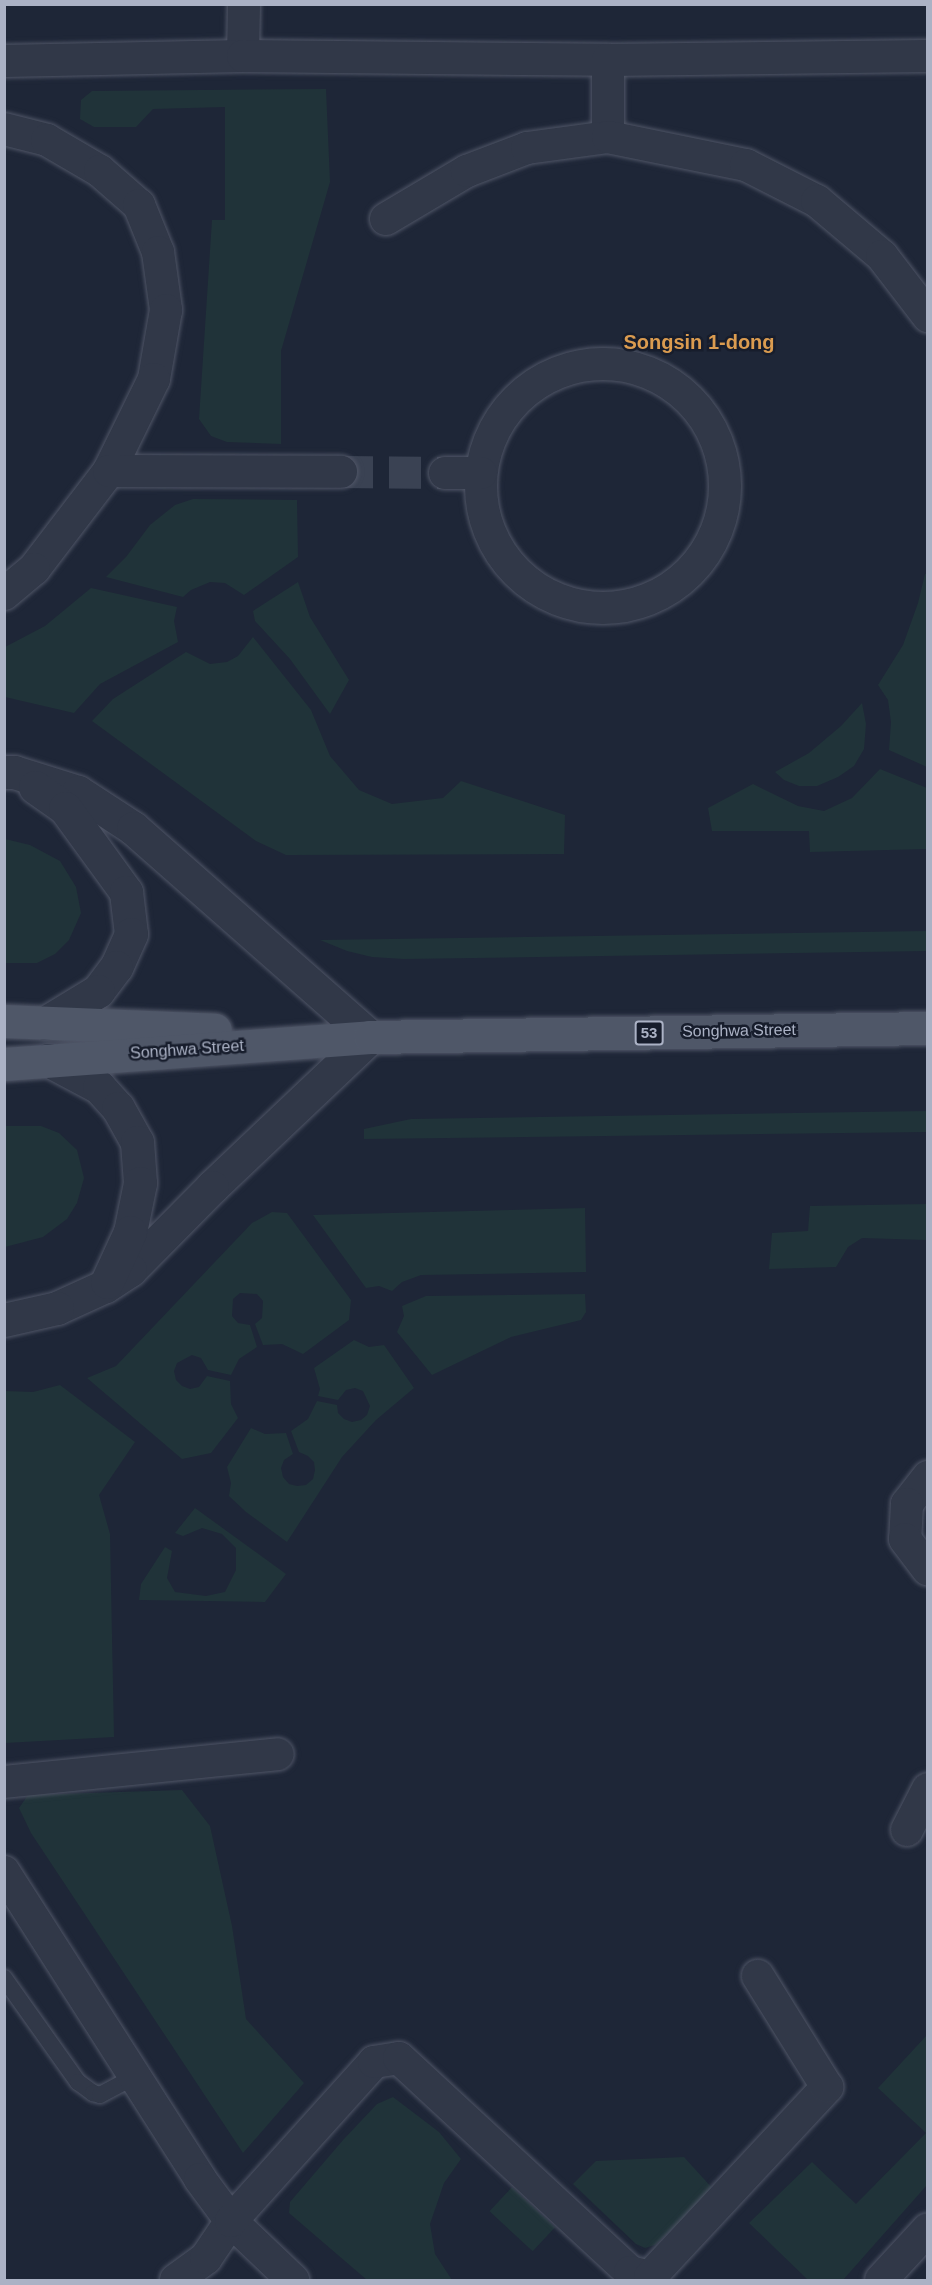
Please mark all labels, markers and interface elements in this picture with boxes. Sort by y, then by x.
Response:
district label: Songsin 1-dong [623,330,775,354]
street label: Songhwa Street [682,1020,796,1042]
road number: 53 [634,1021,664,1045]
street label: Songhwa Street [130,1036,244,1064]

